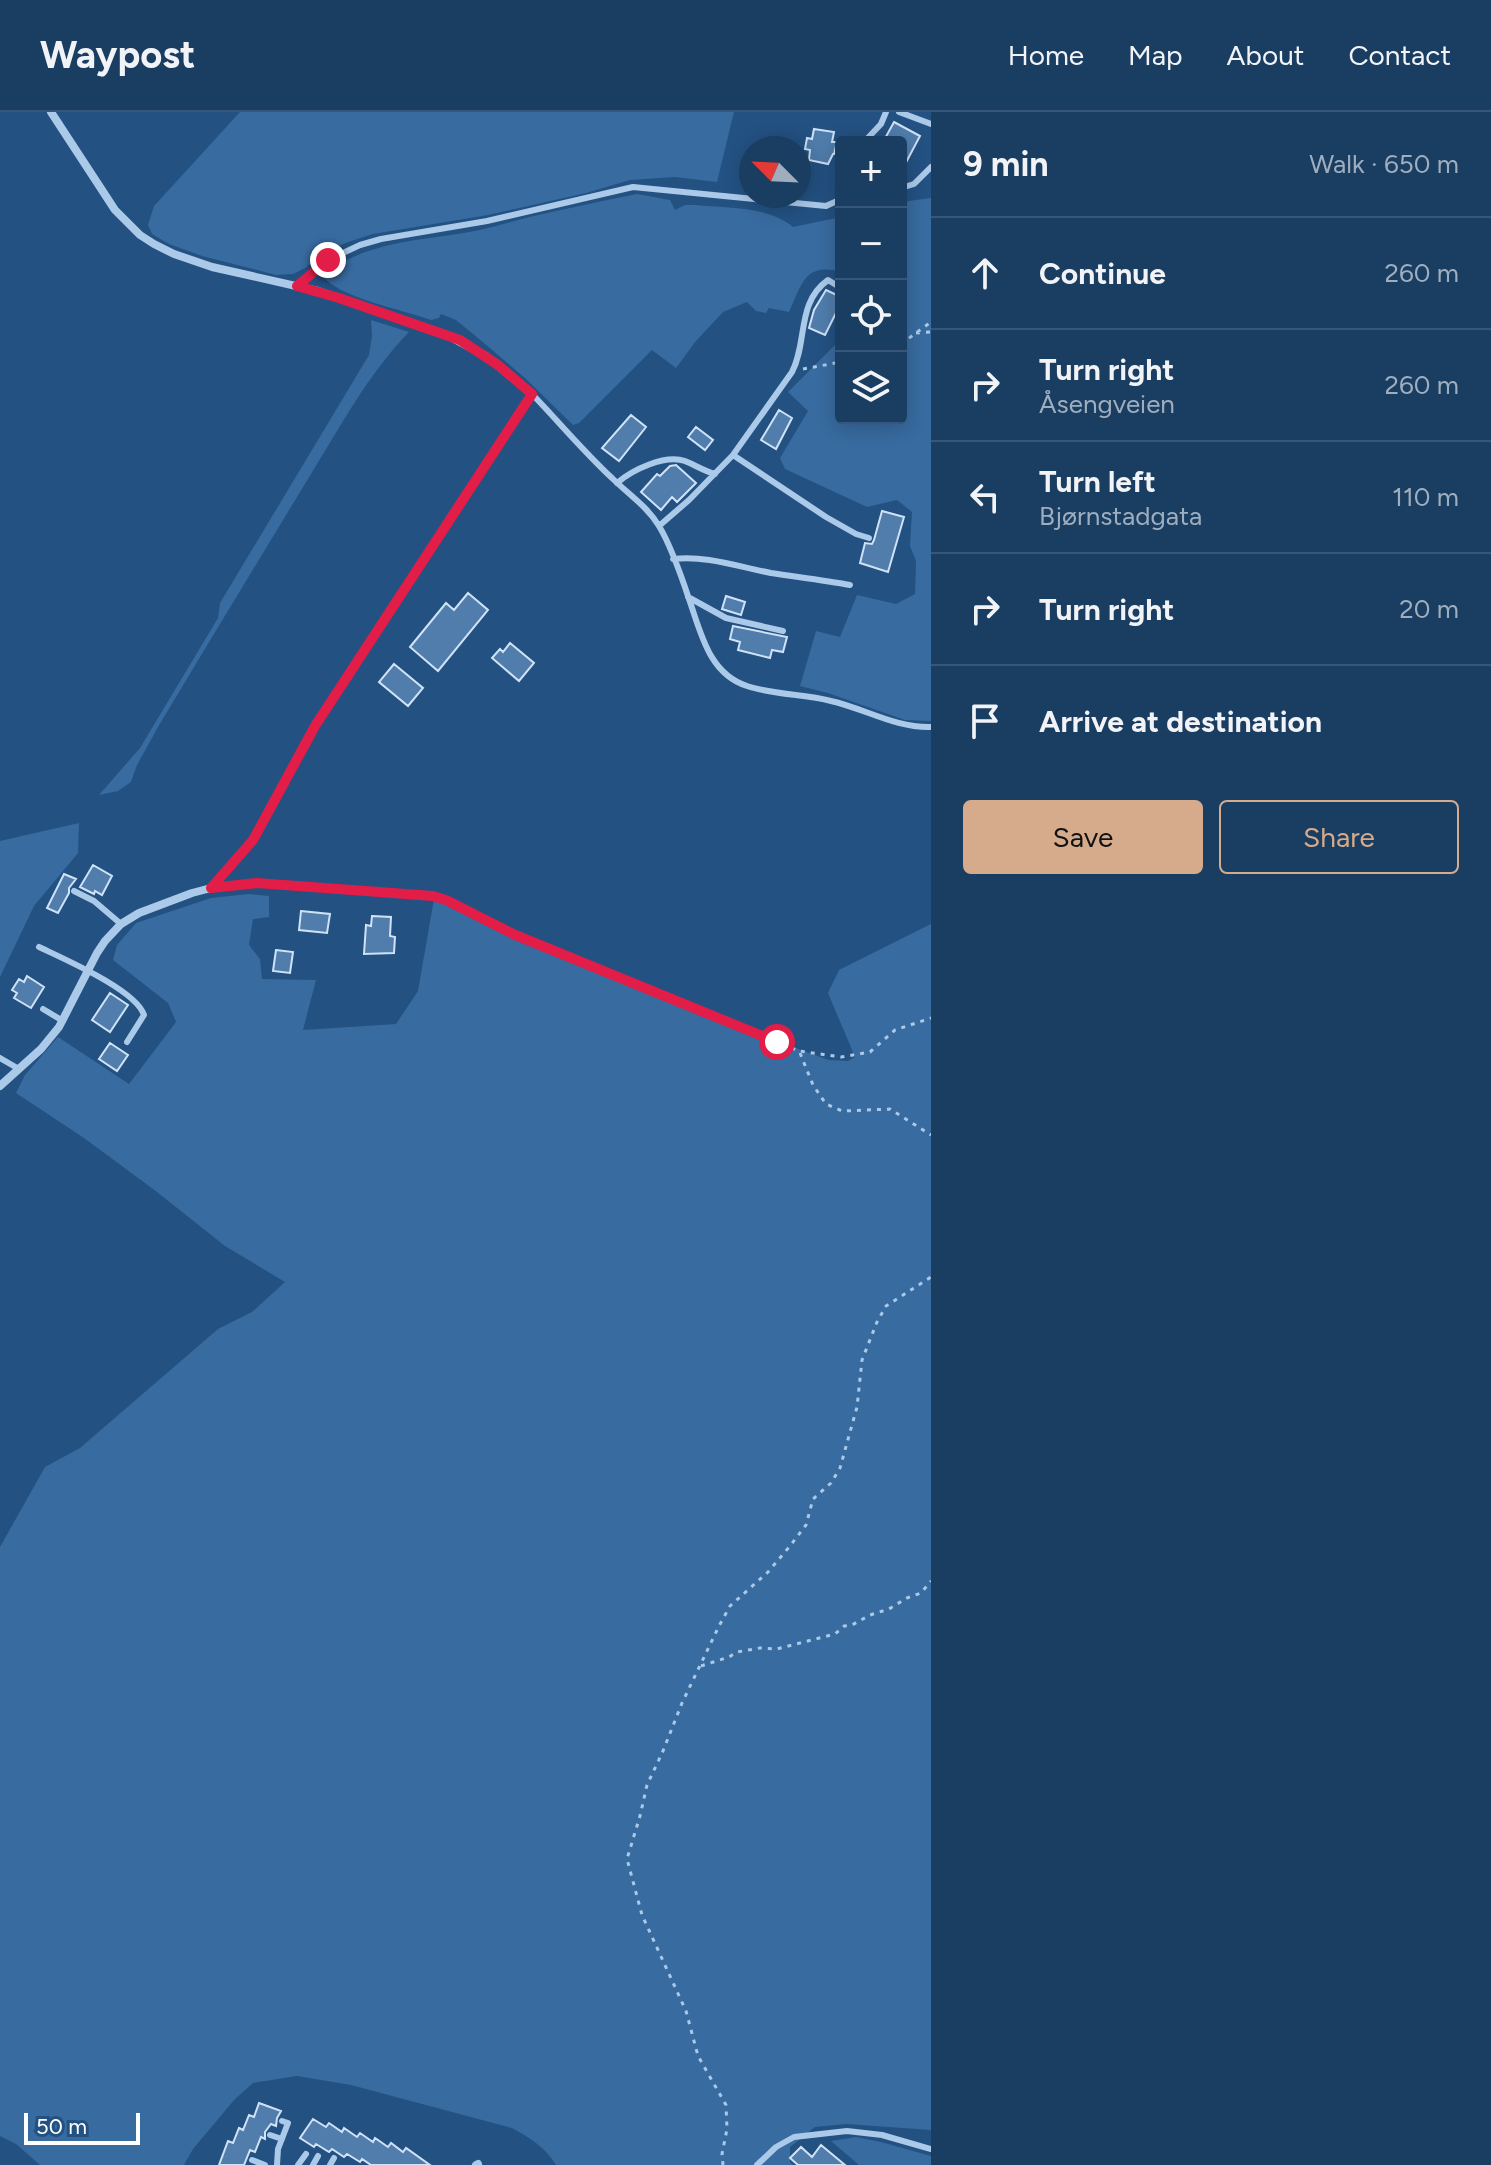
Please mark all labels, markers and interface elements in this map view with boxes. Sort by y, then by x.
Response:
text: Waypost [40,32,195,78]
text: Home [1008,38,1084,72]
text: Map [1128,38,1183,72]
text: About [1227,38,1304,72]
text: Contact [1348,38,1451,72]
north arrow [739,136,811,208]
map controls [835,136,907,424]
button: + [835,136,907,208]
text: 9 min [963,144,1049,185]
text: Walk · 650 m [1309,148,1459,180]
button: − [835,208,907,280]
route end [310,242,346,278]
icon: ahead [963,251,1007,295]
text: Continue [1039,255,1166,292]
text: 260 m [1385,257,1459,289]
button: locate [835,280,907,352]
text: Turn right [1039,351,1174,388]
button: layers [835,352,907,424]
icon: right [963,363,1007,407]
text: 260 m [1385,369,1459,401]
text: Åsengveien [1039,388,1175,420]
text: Turn left [1039,463,1156,500]
icon: left [963,475,1007,519]
text: 110 m [1392,481,1459,513]
text: Bjørnstadgata [1039,500,1202,532]
icon: right [963,587,1007,631]
text: Turn right [1039,591,1174,628]
text: 20 m [1399,593,1459,625]
icon: arrive [963,699,1007,743]
text: Arrive at destination [1039,703,1322,740]
button: Save [963,800,1203,874]
button: Share [1219,800,1459,874]
route start [759,1024,795,1060]
scale bar [24,2109,140,2145]
text: 50 m [36,2113,87,2140]

